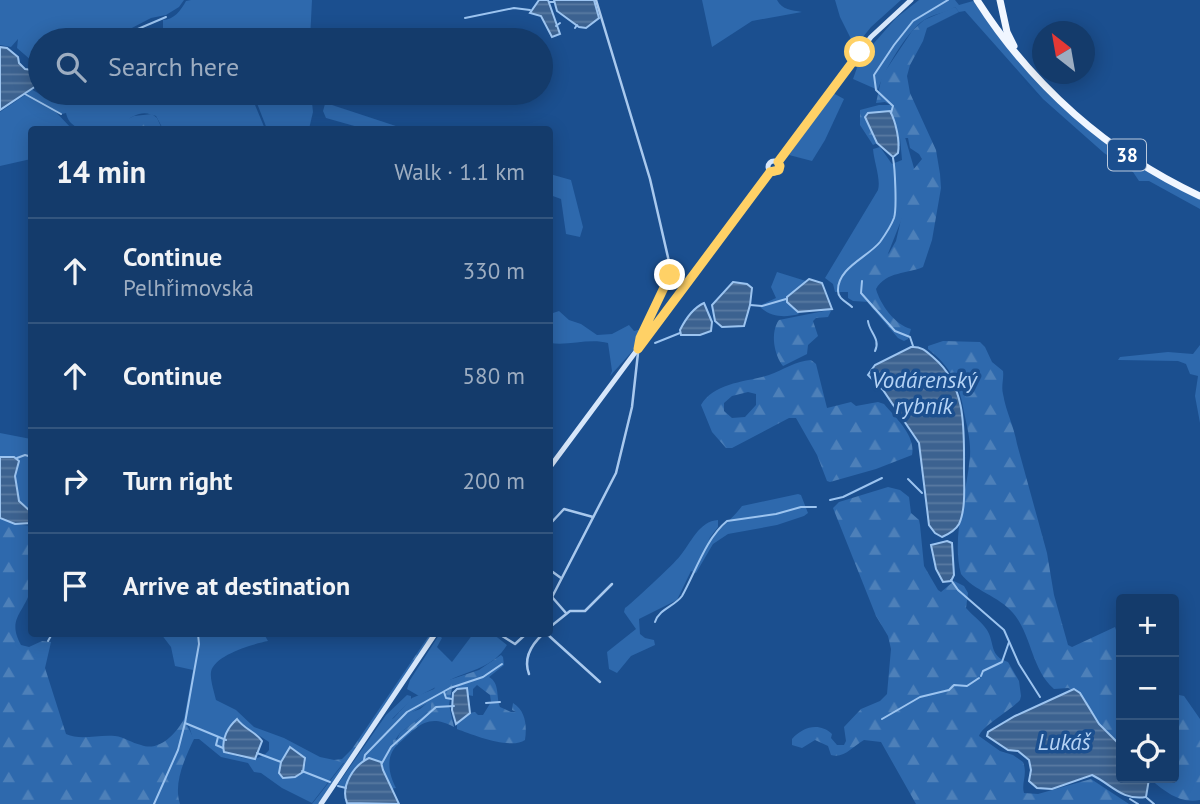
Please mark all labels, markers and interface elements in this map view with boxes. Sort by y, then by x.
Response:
north arrow [1032,21,1095,84]
search box [28,28,553,105]
route start [844,36,875,67]
icon: search [52,48,90,86]
text: Search here [108,50,239,83]
road number: 38 [1108,140,1146,170]
text: 14 min [56,152,146,191]
text: Walk · 1.1 km [394,157,525,186]
text: Continue [123,240,222,273]
icon: ahead [56,252,94,290]
text: 330 m [463,256,525,285]
route end [654,259,685,290]
text: Pelhřimovská [123,273,254,302]
icon: ahead [56,357,94,395]
text: Continue [123,359,222,392]
text: 580 m [463,361,525,390]
water label: Vodárenský rybník [871,365,979,420]
icon: right [56,462,94,500]
text: Turn right [123,464,232,497]
text: 200 m [463,466,525,495]
icon: arrive [56,567,94,605]
text: Arrive at destination [123,569,350,602]
map controls [1116,594,1179,783]
button: + [1116,594,1179,657]
button: − [1116,657,1179,720]
button: locate [1116,720,1179,783]
water label: Lukáš [1037,727,1092,756]

